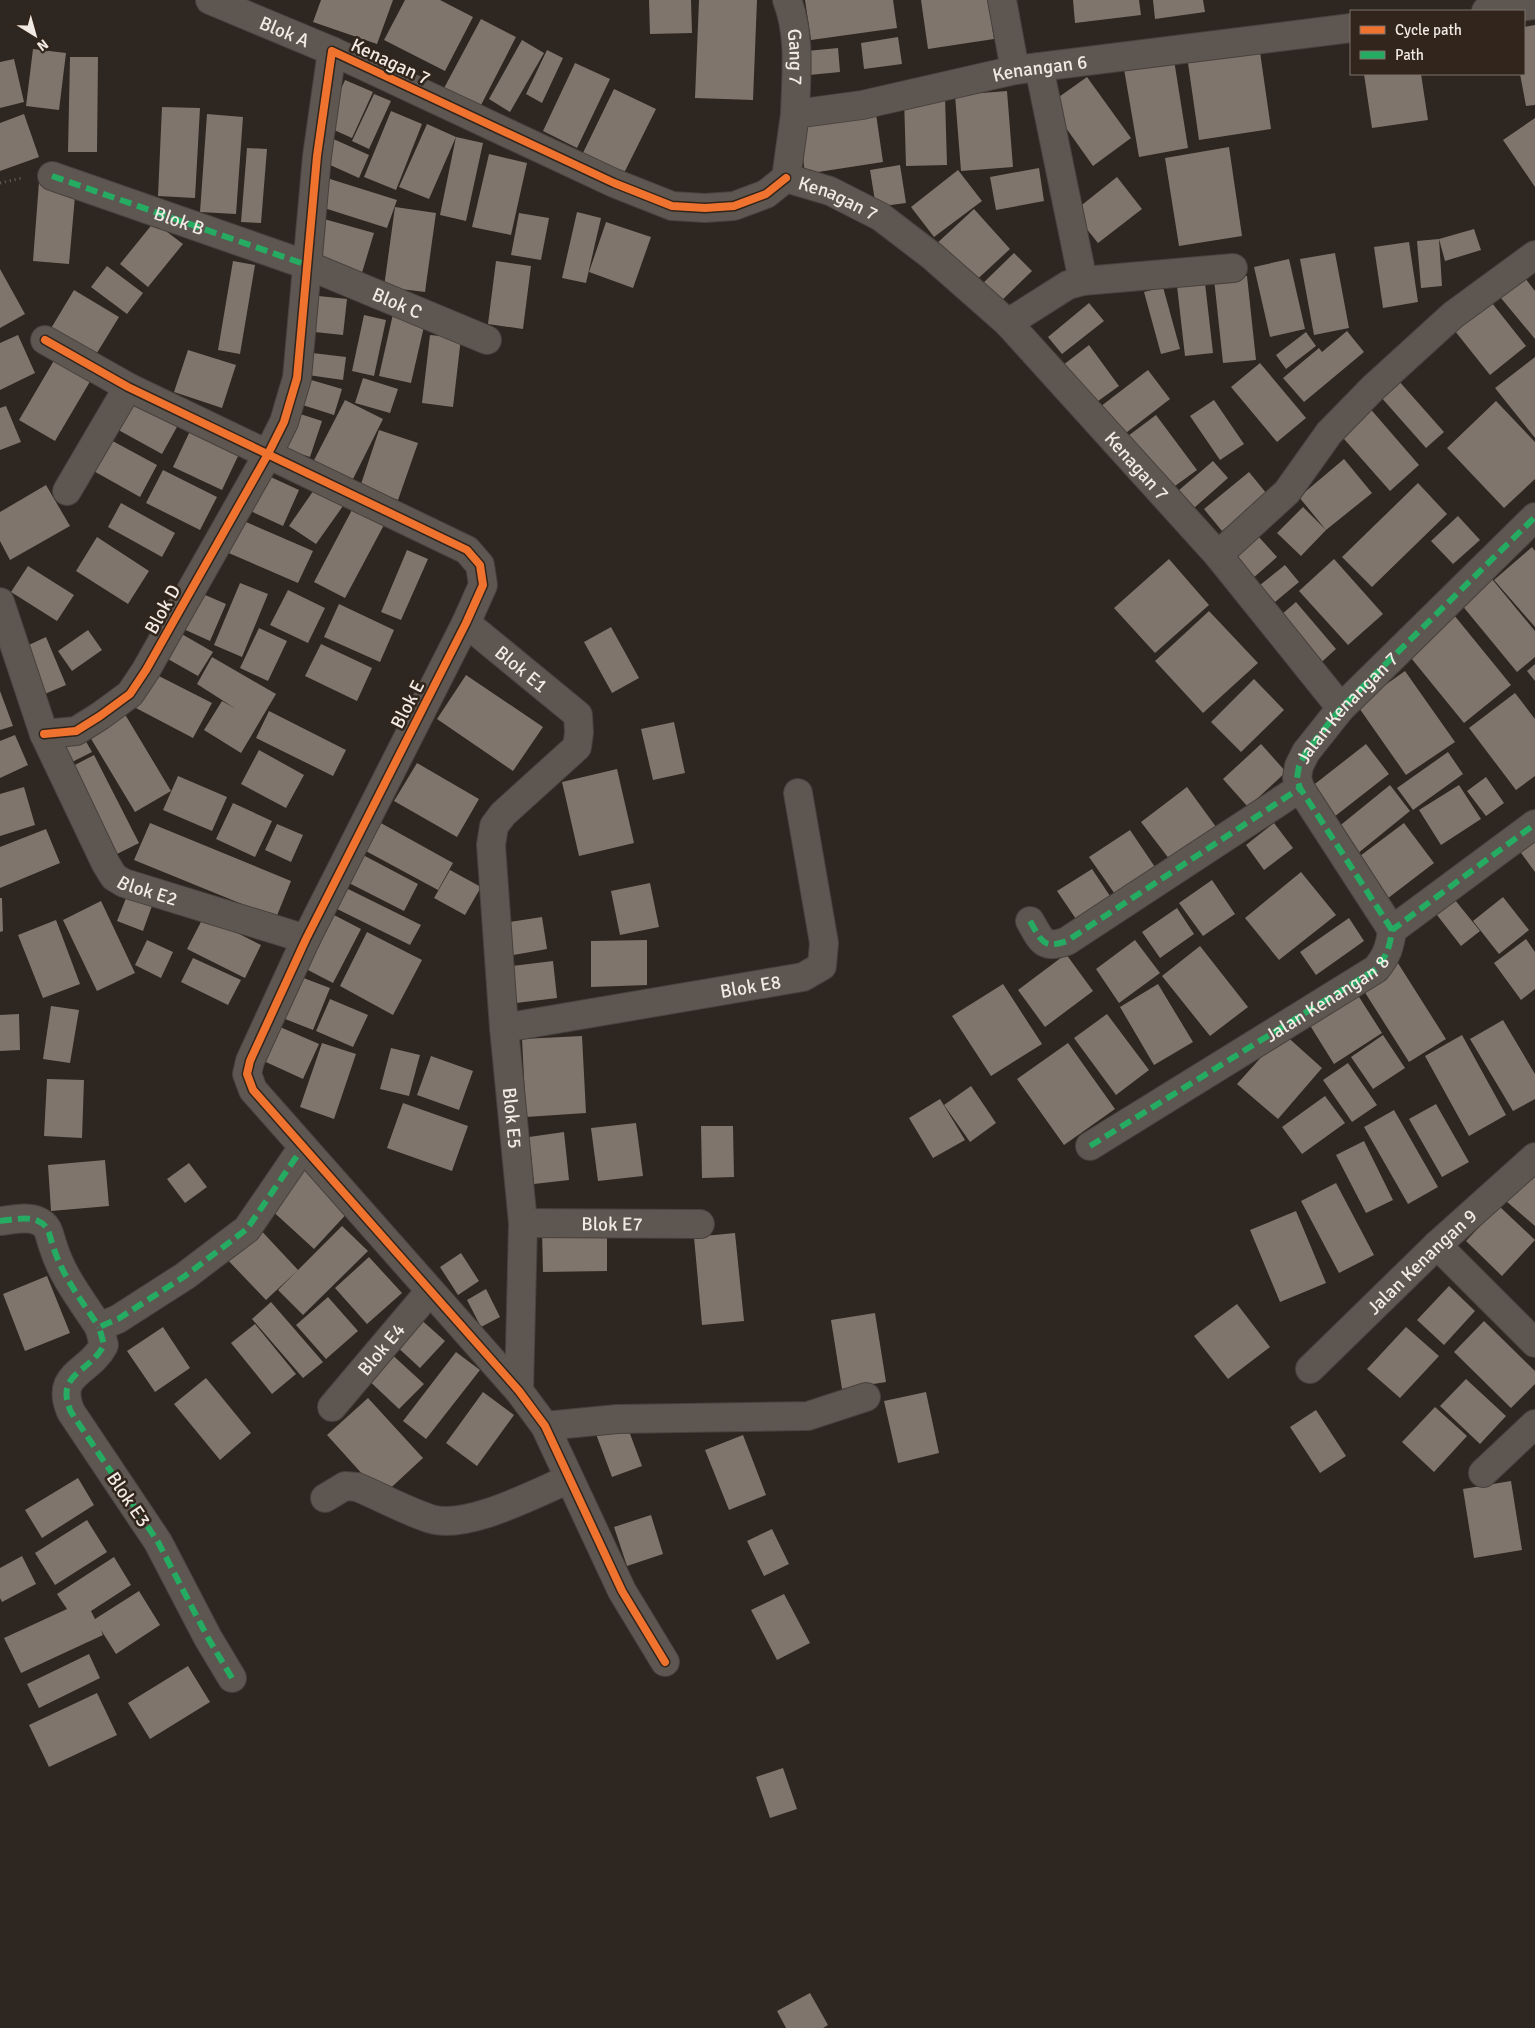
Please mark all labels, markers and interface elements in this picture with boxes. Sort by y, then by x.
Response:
north arrow [10,10,60,60]
legend [1350,10,1525,75]
street label: Blok A [256,11,313,53]
text: Cycle path [1395,21,1462,39]
street label: Gang 7 [782,27,808,86]
street label: Kenagan 7 [347,33,434,91]
text: N [34,35,52,55]
text: Path [1395,46,1424,64]
street label: Kenangan 6 [990,50,1089,88]
street label: Kenagan 7 [795,171,882,226]
street label: Blok B [151,202,208,241]
street label: Blok C [368,283,426,325]
street label: Kenagan 7 [1099,427,1174,506]
street label: Blok D [140,581,186,638]
street label: Blok E1 [490,641,552,698]
street label: Jalan Kenangan 7 [1291,647,1404,768]
street label: Blok E [386,676,430,733]
street label: Blok E2 [112,871,180,912]
street label: Jalan Kenangan 8 [1261,951,1395,1048]
street label: Blok E8 [718,970,783,1004]
street label: Blok E5 [497,1086,527,1150]
street label: Jalan Kenangan 9 [1362,1204,1482,1320]
street label: Blok E7 [581,1212,643,1237]
street label: Blok E4 [353,1318,411,1381]
street label: Blok E3 [101,1467,155,1532]

